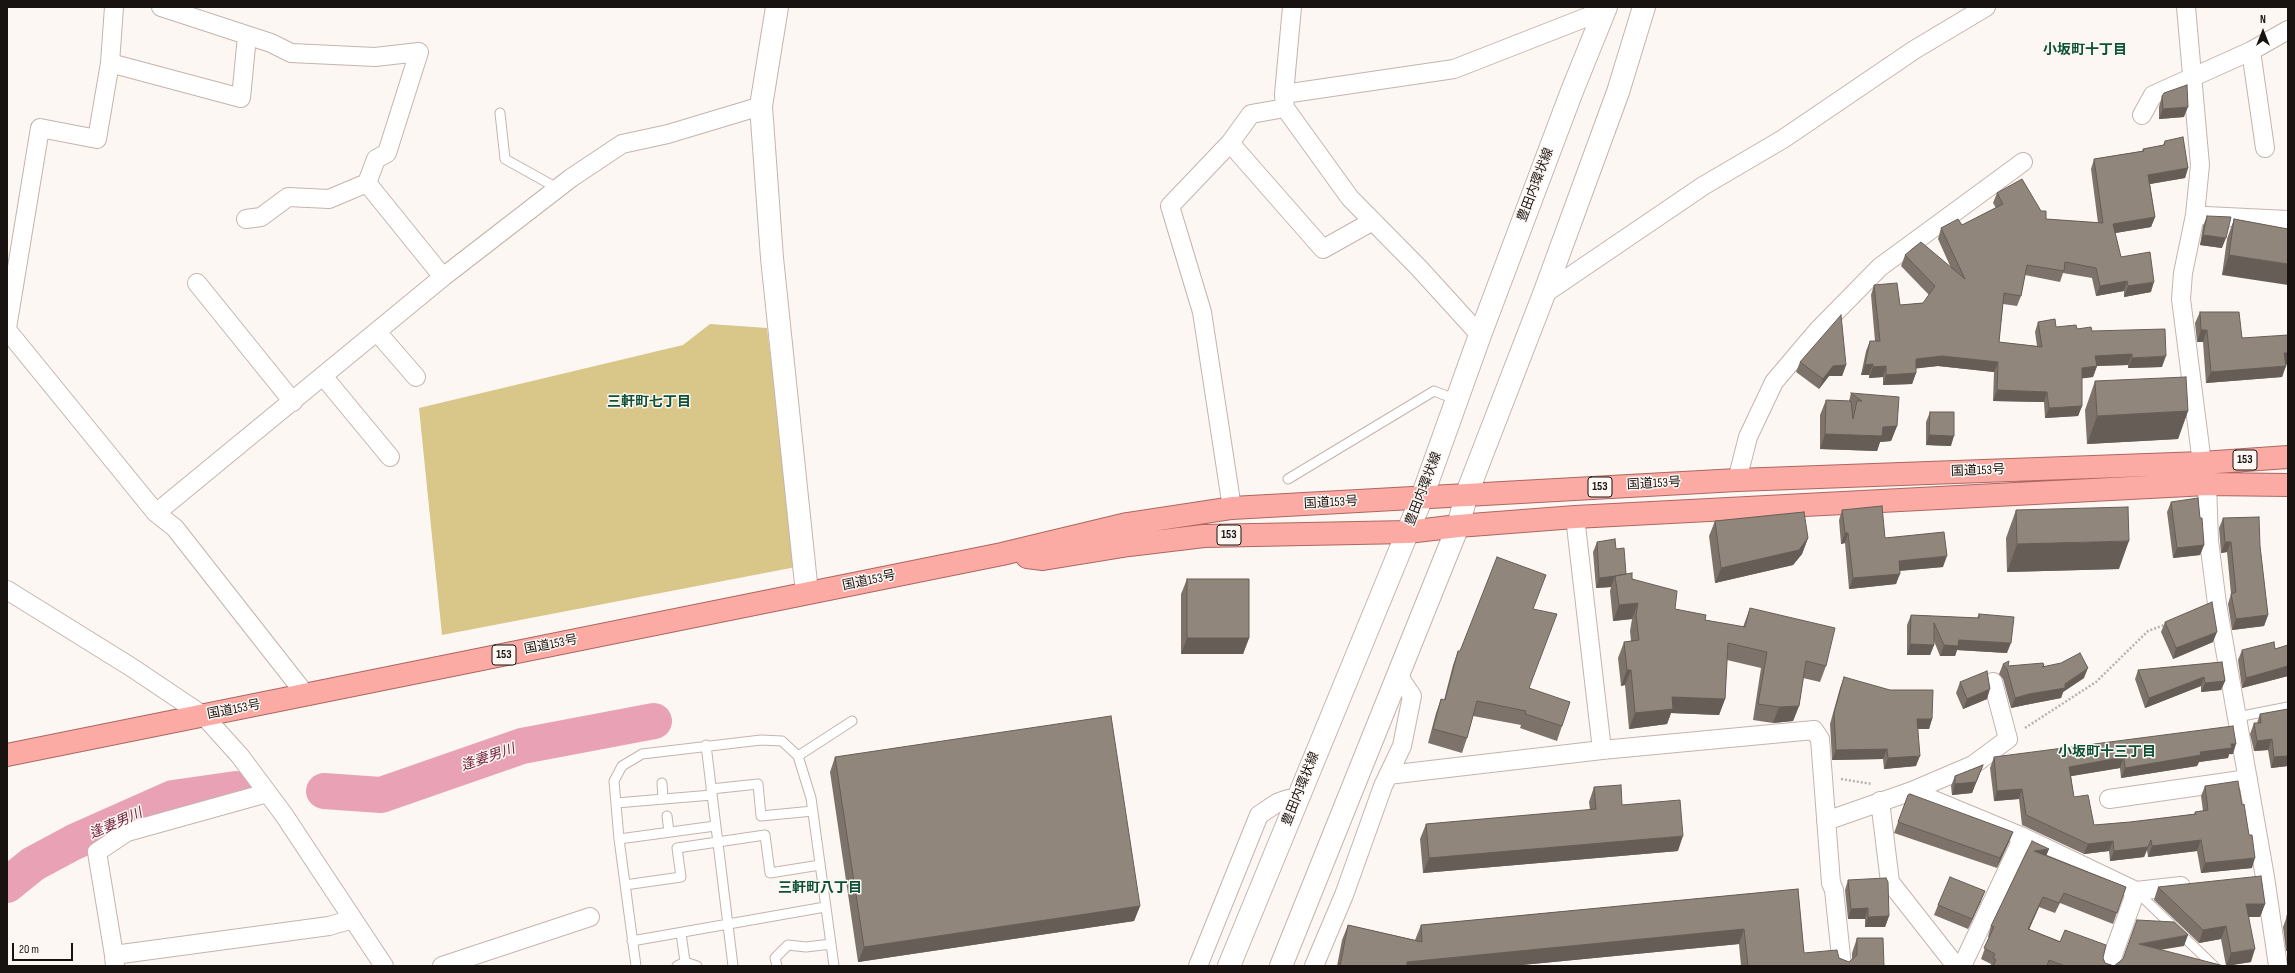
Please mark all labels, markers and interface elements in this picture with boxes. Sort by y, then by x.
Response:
north arrow [2243,12,2283,52]
text: N [2260,13,2266,26]
district label: 小坂町十丁目 [2043,42,2127,58]
street label: 豊田内環状線 [1515,146,1557,224]
district label: 三軒町七丁目 [607,394,691,410]
street label: 豊田内環状線 [1403,450,1445,528]
road number: 153 [2233,450,2257,470]
street label: 国道153号 [1951,462,2005,480]
street label: 国道153号 [1627,475,1681,493]
road number: 153 [1588,477,1612,497]
street label: 国道153号 [1304,494,1358,512]
road number: 153 [1217,525,1241,545]
street label: 国道153号 [841,568,897,594]
street label: 国道153号 [523,632,579,658]
road number: 153 [492,645,516,665]
street label: 国道153号 [206,697,262,723]
water label: 逢妻男川 [459,741,517,775]
district label: 小坂町十三丁目 [2058,744,2156,760]
street label: 豊田内環状線 [1279,750,1323,828]
water label: 逢妻男川 [87,805,145,843]
district label: 三軒町八丁目 [778,880,862,896]
scale bar [14,935,75,961]
text: 20 m [19,942,39,957]

